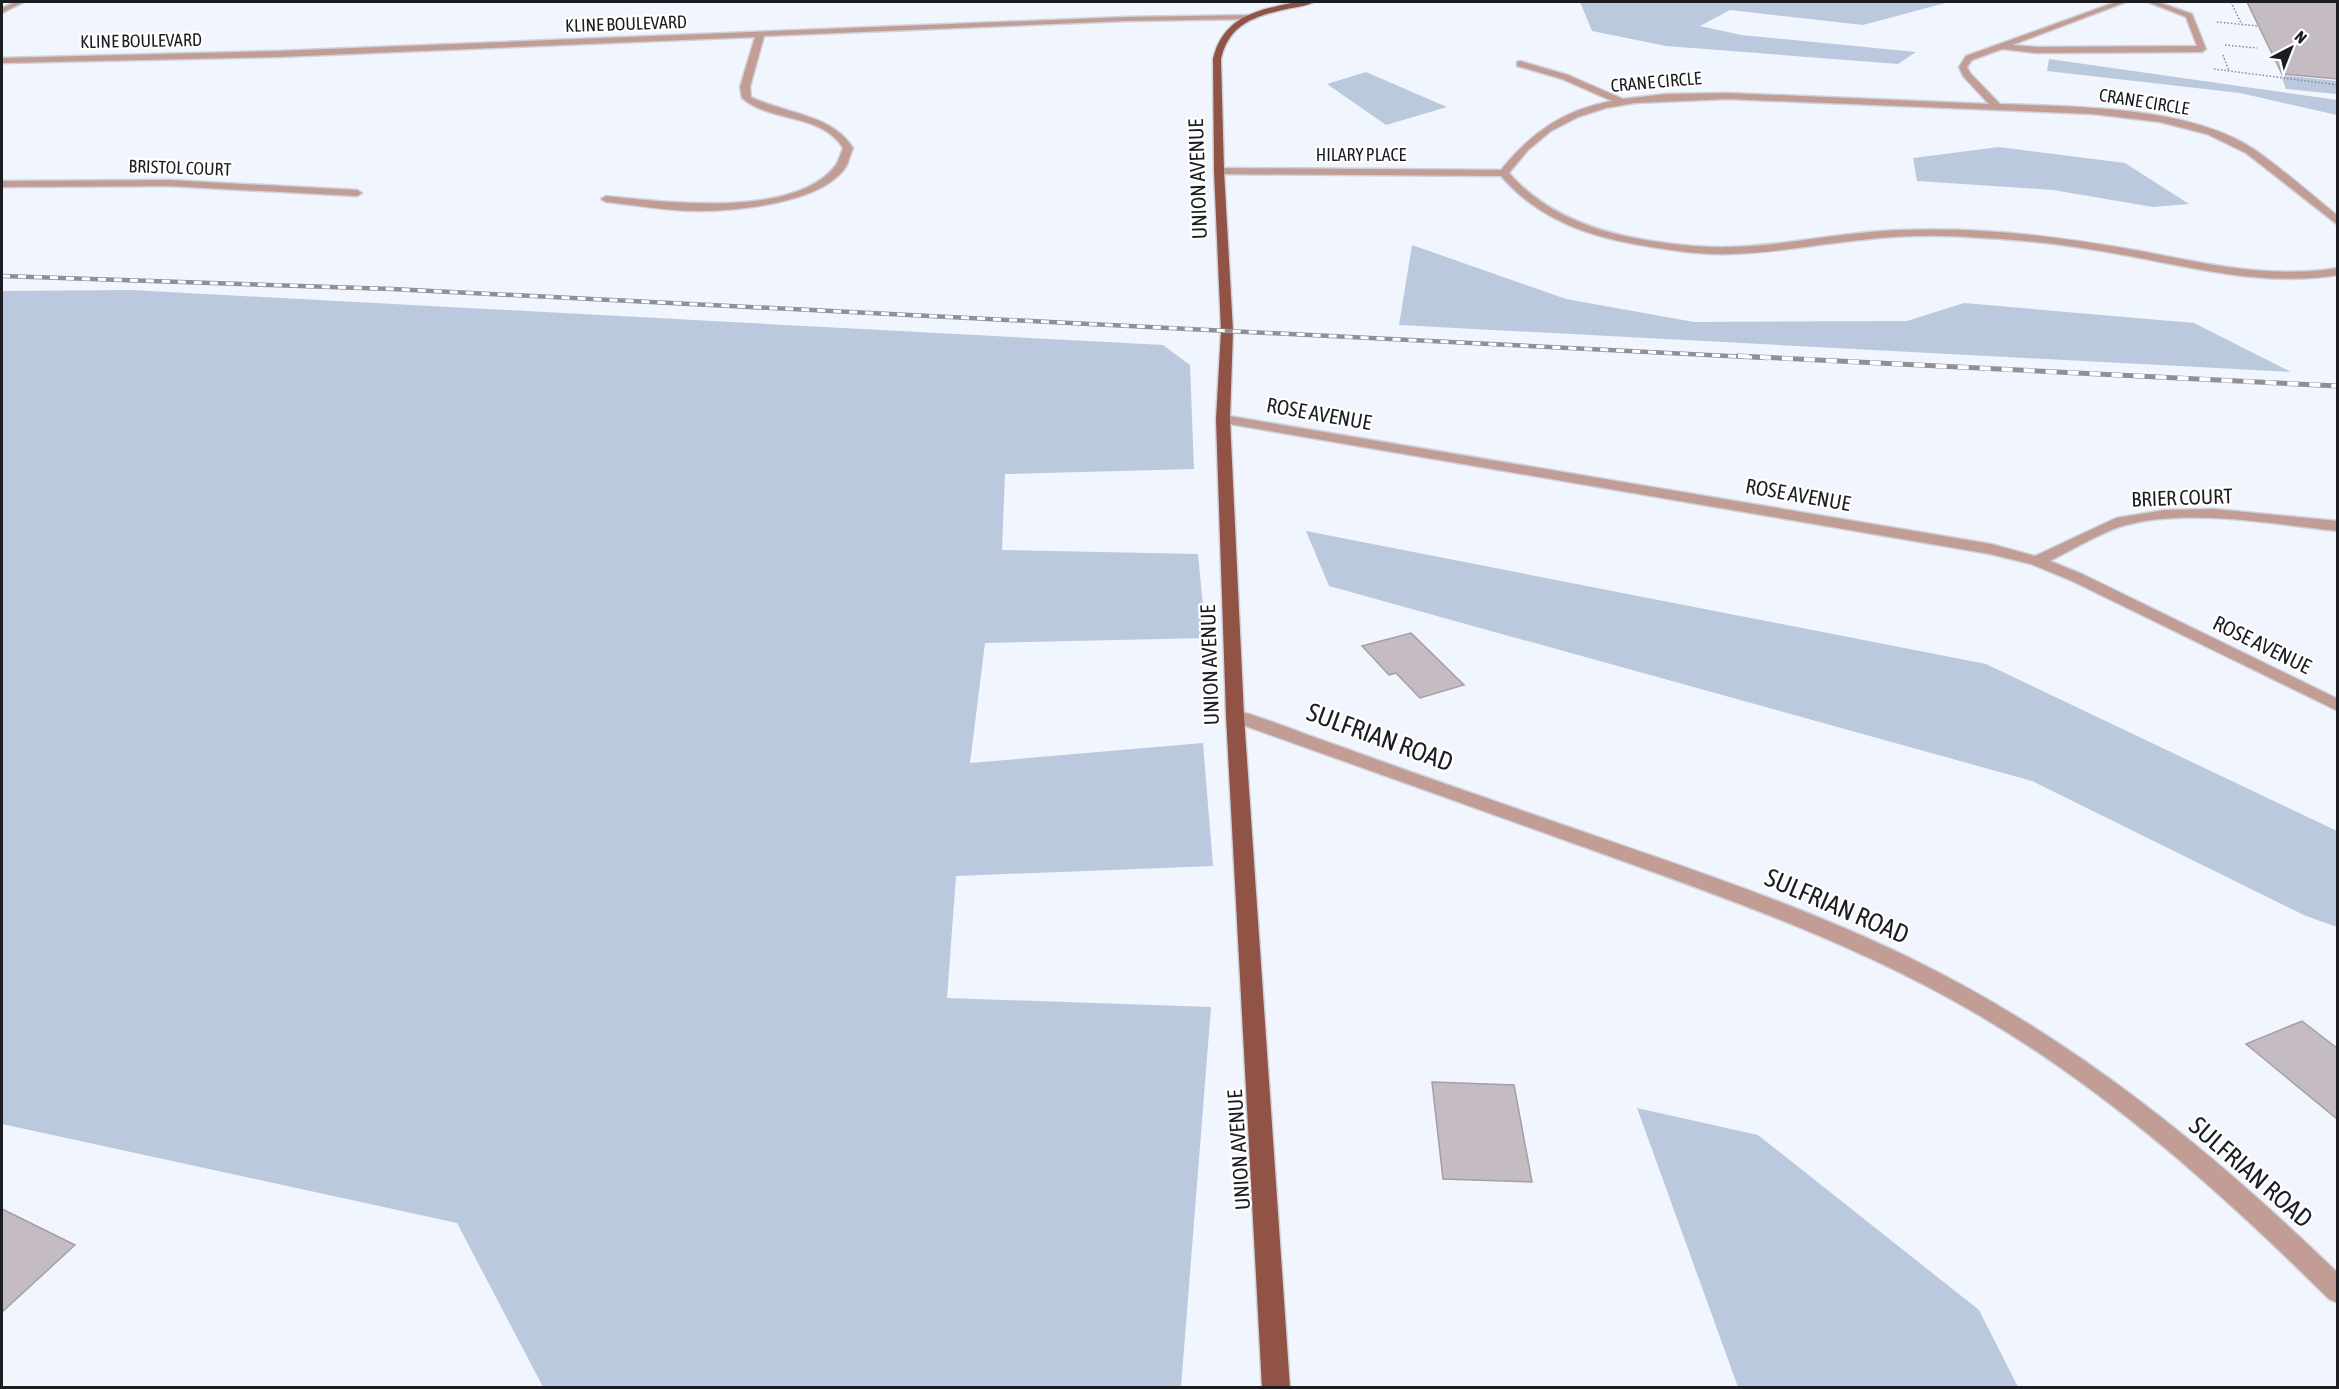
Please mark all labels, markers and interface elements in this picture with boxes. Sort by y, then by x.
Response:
street label: KLINE BOULEVARD [565,11,687,36]
north arrow [2261,18,2321,78]
text: N [2292,27,2311,47]
street label: KLINE BOULEVARD [80,29,202,52]
street label: CRANE CIRCLE [1610,67,1702,96]
street label: CRANE CIRCLE [2098,84,2191,119]
street label: UNION AVENUE [1183,118,1211,240]
street label: HILARY PLACE [1316,144,1407,165]
street label: BRISTOL COURT [128,155,232,180]
street label: ROSE AVENUE [1265,392,1374,434]
street label: ROSE AVENUE [1744,473,1853,515]
street label: BRIER COURT [2131,483,2233,511]
street label: UNION AVENUE [1195,604,1223,726]
street label: ROSE AVENUE [2210,610,2315,678]
street label: SULFRIAN ROAD [1303,697,1457,777]
street label: SULFRIAN ROAD [1761,862,1913,950]
street label: UNION AVENUE [1222,1089,1254,1211]
street label: SULFRIAN ROAD [2183,1110,2319,1234]

